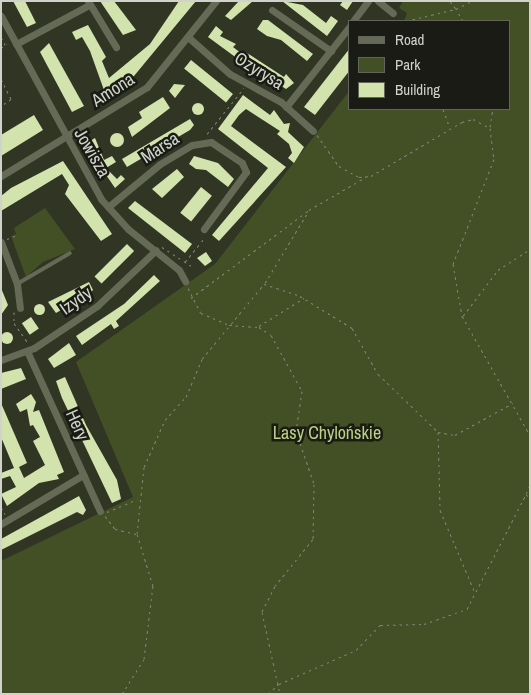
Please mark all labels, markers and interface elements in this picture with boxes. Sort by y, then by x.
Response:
legend [348,20,511,110]
text: Road [395,29,424,50]
street label: Ozyrysa [230,47,288,95]
text: Park [395,54,420,75]
street label: Amona [87,68,139,112]
text: Building [395,79,440,100]
street label: Jowisza [69,125,115,181]
street label: Marsa [137,128,183,168]
street label: Izydy [56,282,96,320]
street label: Hery [61,406,93,444]
park label: Lasy Chylońskie [273,422,381,444]

